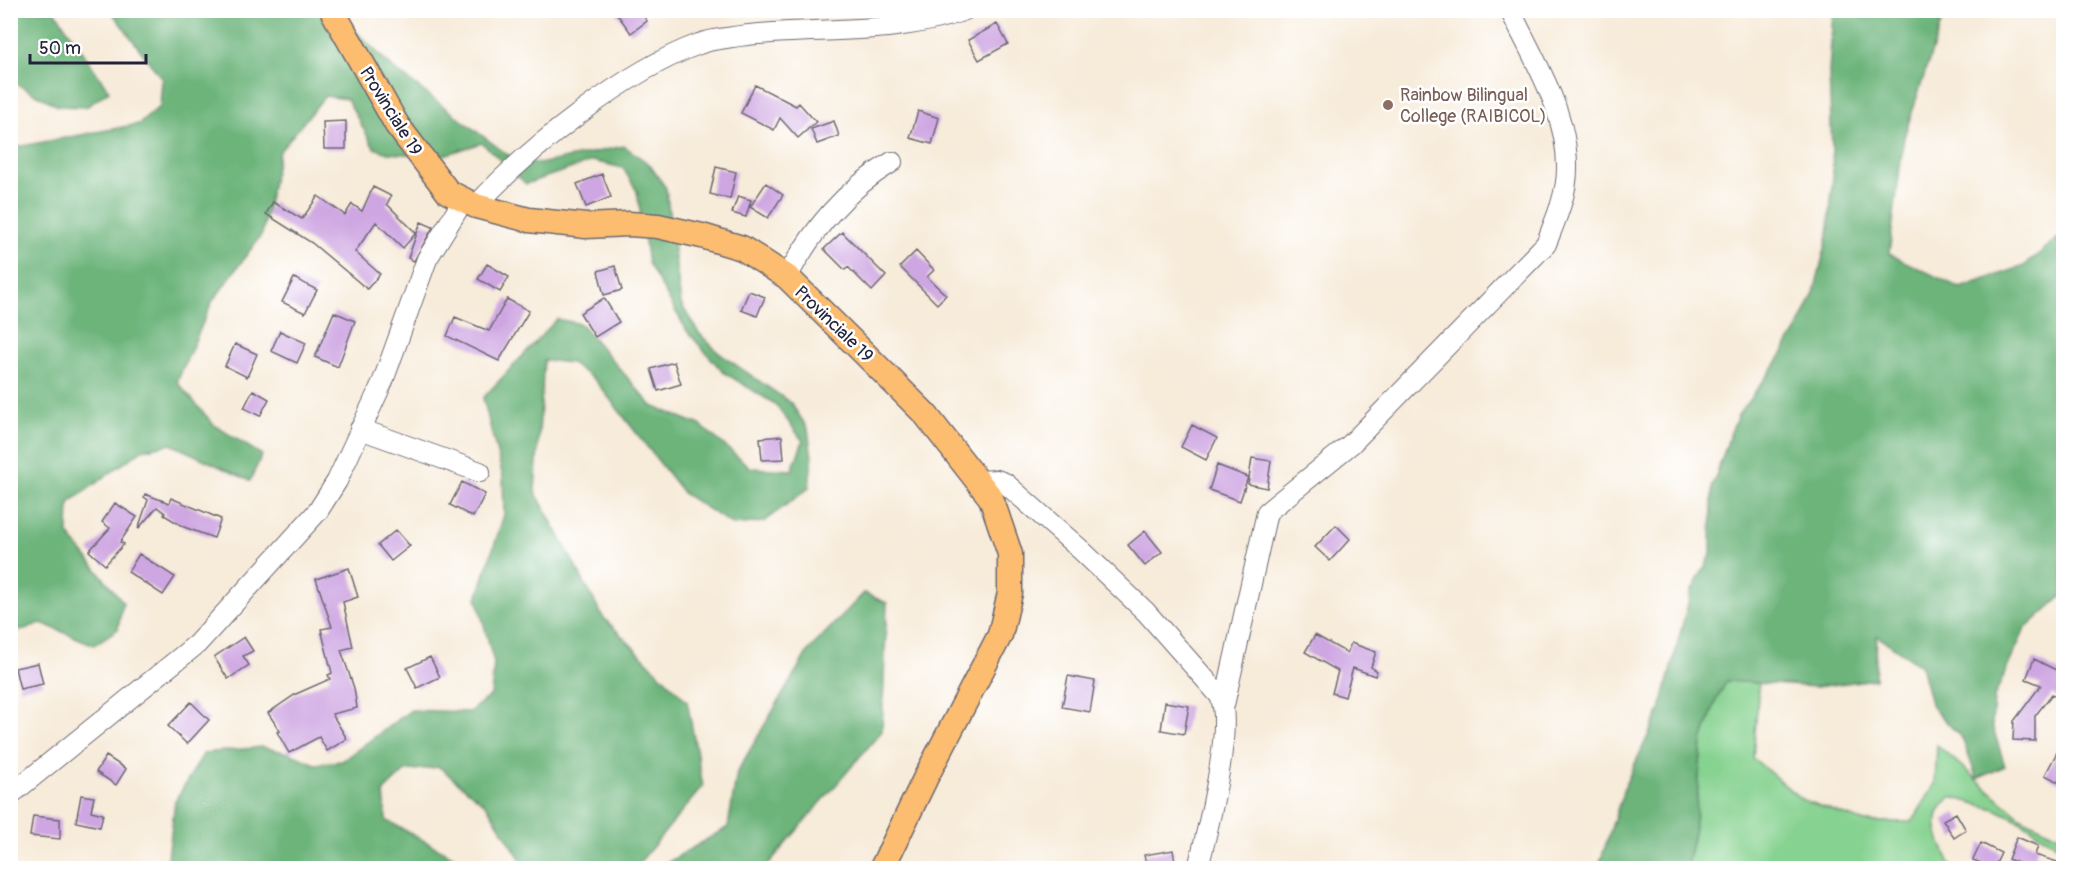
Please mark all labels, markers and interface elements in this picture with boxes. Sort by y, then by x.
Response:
scale bar [30,27,146,65]
text: 50 m [39,37,81,60]
street label: Provinciale 19 [354,62,427,160]
place label: Rainbow Bilingual College (RAIBICOL) [1400,84,1547,128]
marker: Rainbow Bilingual College (RAIBICOL) [1381,98,1395,112]
street label: Provinciale 19 [789,281,878,368]

